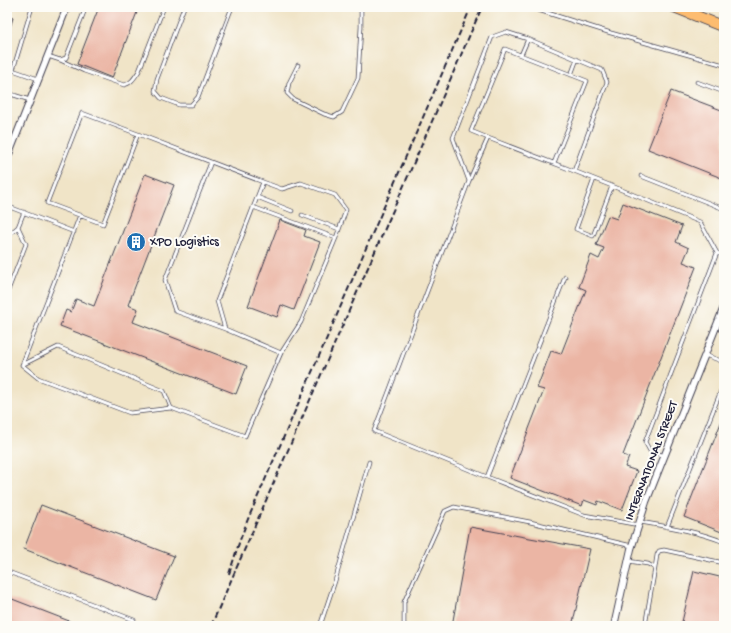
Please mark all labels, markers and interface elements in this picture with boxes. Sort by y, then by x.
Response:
building icon: XPO Logistics [125,231,147,253]
place label: XPO Logistics [149,235,220,250]
street label: INTERNATIONAL STREET [622,398,682,523]

